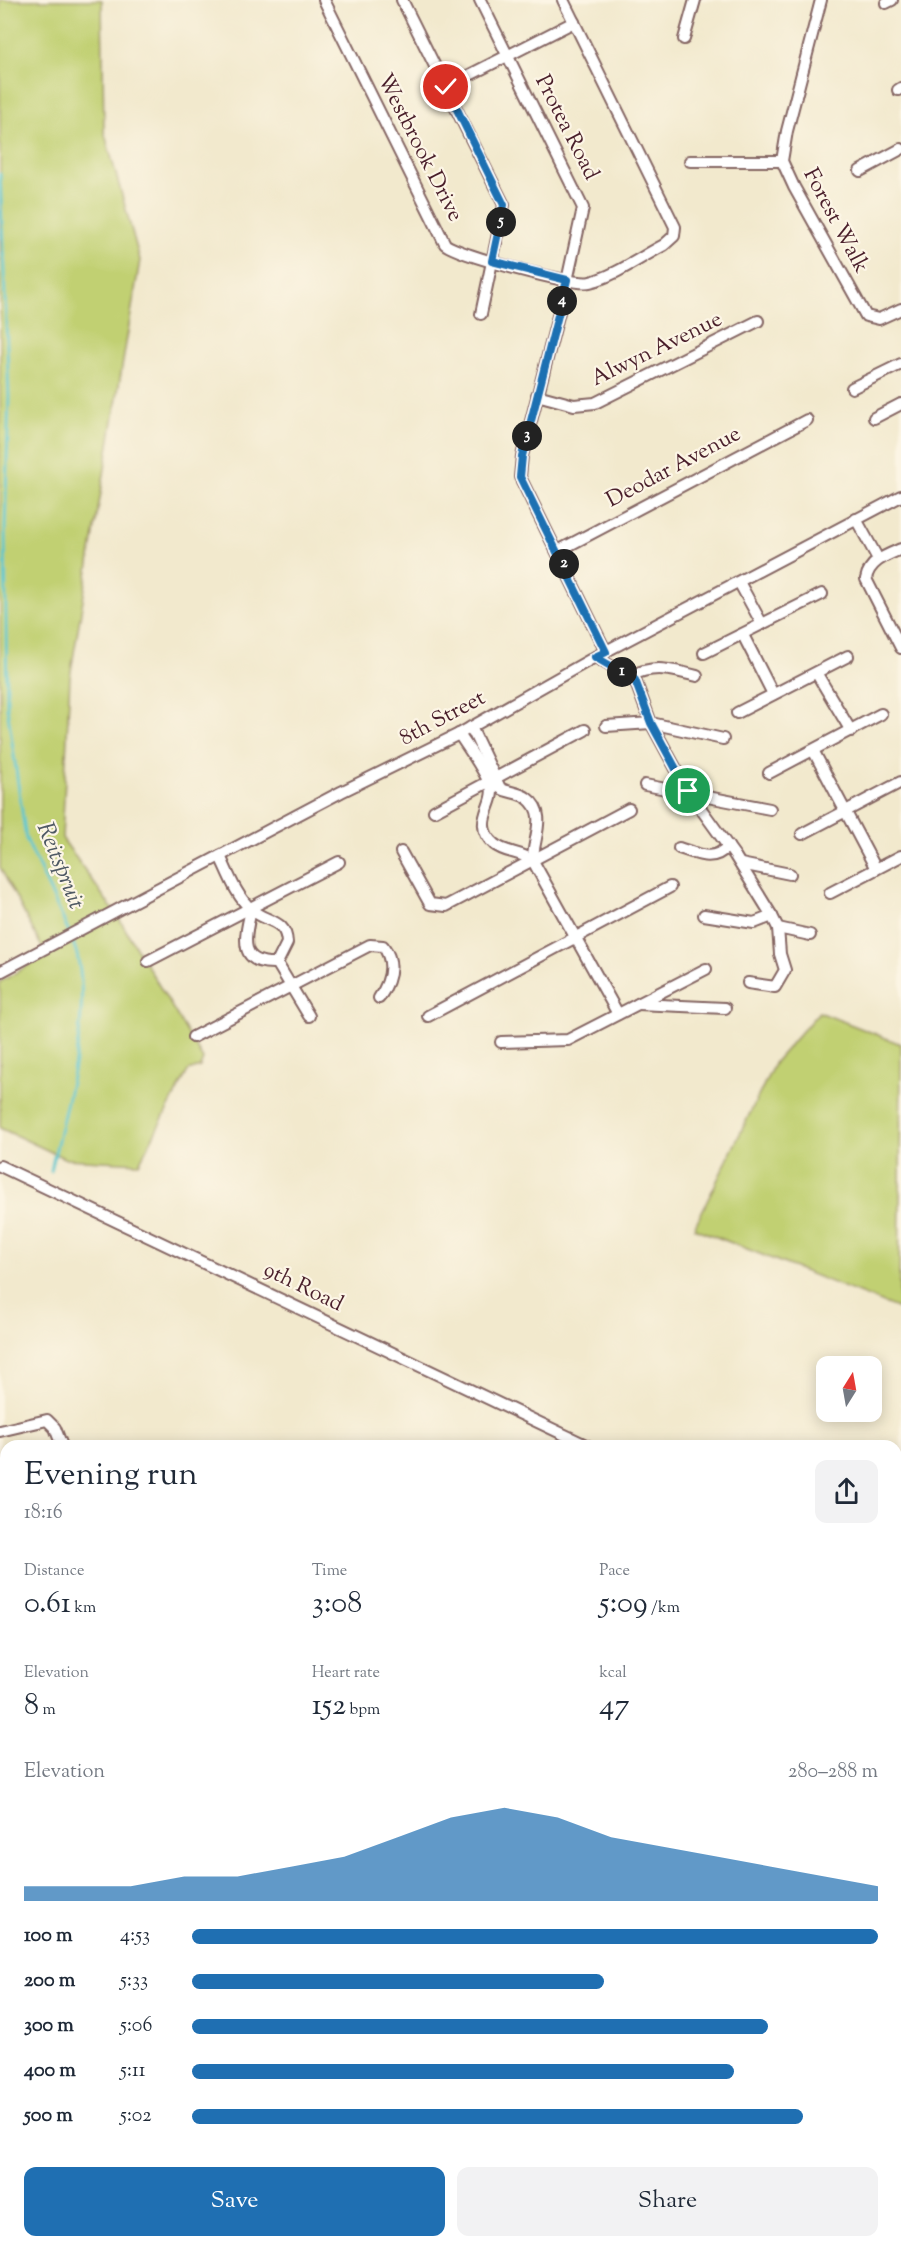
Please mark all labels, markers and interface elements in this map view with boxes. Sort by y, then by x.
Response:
pin [420,61,471,112]
street label: Westbrook Drive [368,68,470,228]
icon: check [429,70,462,103]
street label: Protea Road [526,70,606,186]
street label: Forest Walk [794,163,876,279]
pin: 5 [486,207,516,237]
text: 5 [498,210,504,233]
pin: 4 [547,286,577,316]
text: 4 [558,289,566,312]
street label: Alwyn Avenue [586,304,728,396]
street label: Deodar Avenue [601,419,747,517]
pin: 3 [512,421,542,451]
text: 3 [524,424,530,447]
pin: 2 [549,549,579,579]
text: 2 [560,552,568,575]
pin: 1 [607,657,637,687]
text: 1 [619,660,625,683]
street label: 8th Street [394,683,492,755]
pin [662,765,713,816]
icon: arrive [671,774,704,807]
water label: Reitspruit [27,817,93,915]
street label: 9th Road [258,1255,348,1321]
north arrow [816,1356,882,1422]
map controls [816,1356,882,1422]
text: Evening run [24,1452,198,1500]
button: share [815,1460,878,1523]
text: 18:16 [24,1499,63,1528]
text: Distance [24,1560,84,1583]
text: Time [312,1560,347,1583]
text: Pace [599,1560,630,1583]
text: 0.61 [24,1583,71,1626]
text: 3:08 [312,1583,362,1626]
text: 5:09 [599,1583,648,1626]
text: km [71,1597,96,1620]
text: /km [648,1597,680,1620]
text: Elevation [24,1662,89,1685]
text: Heart rate [312,1662,380,1685]
text: kcal [599,1662,627,1685]
text: 8 [24,1685,39,1728]
text: 152 [312,1685,346,1728]
text: 47 [599,1685,629,1728]
text: m [39,1699,56,1722]
text: bpm [346,1699,380,1722]
text: Elevation [24,1758,105,1787]
text: 280–288 m [788,1758,878,1787]
text: 100 m [24,1922,73,1951]
text: 4:53 [120,1922,150,1951]
text: 200 m [24,1967,75,1996]
text: 5:33 [120,1967,148,1996]
text: 300 m [24,2012,74,2041]
text: 5:06 [120,2012,152,2041]
text: 400 m [24,2057,76,2086]
text: 5:11 [120,2057,146,2086]
text: 500 m [24,2102,73,2131]
text: 5:02 [120,2102,152,2131]
button: Save [24,2167,445,2236]
button: Share [457,2167,878,2236]

